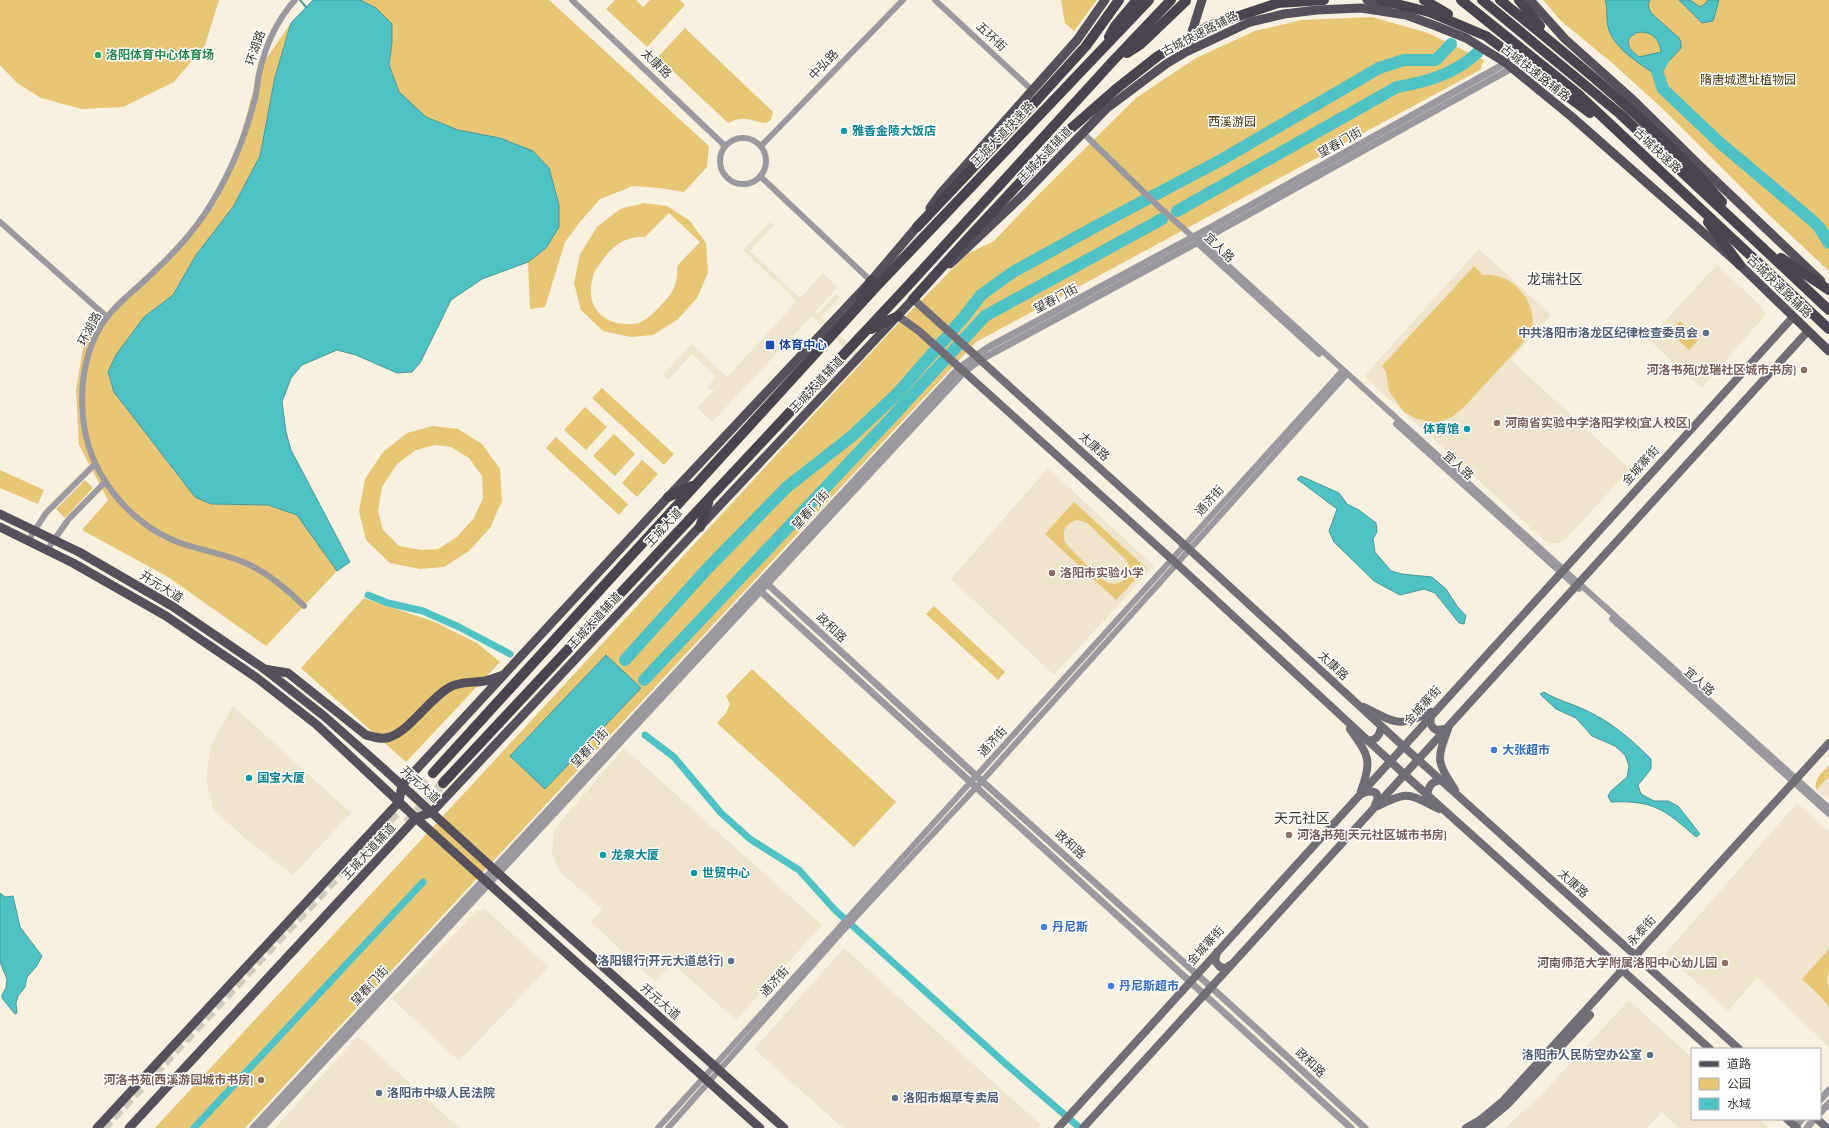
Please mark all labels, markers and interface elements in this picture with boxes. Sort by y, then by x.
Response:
street label: 古城快速路辅路 [1159,8,1241,60]
street label: 五环街 [973,19,1009,55]
street label: 环湖路 [243,29,269,67]
street label: 古城快速路辅路 [1497,41,1573,105]
street label: 太康路 [638,46,674,82]
street label: 中弘路 [806,47,842,83]
place label: 洛阳体育中心体育场 [106,48,214,63]
marker: 洛阳体育中心体育场 [93,50,103,60]
park label: 隋唐城遗址植物园 [1700,73,1796,88]
street label: 王城大道快速路 [968,99,1038,169]
park label: 西溪游园 [1208,115,1256,130]
place label: 雅香金陵大饭店 [852,124,936,139]
street label: 王城大道辅道 [1015,124,1075,186]
street label: 望春门街 [1315,125,1365,161]
street label: 古城快速路 [1630,125,1684,177]
marker: 雅香金陵大饭店 [839,126,849,136]
street label: 宜人路 [1201,230,1237,266]
street label: 古城快速路辅路 [1744,252,1814,322]
district label: 龙瑞社区 [1527,271,1583,288]
street label: 望春门街 [1031,281,1081,317]
street label: 环湖路 [75,310,105,348]
place label: 中共洛阳市洛龙区纪律检查委员会 [1518,326,1698,341]
marker: 中共洛阳市洛龙区纪律检查委员会 [1701,328,1711,338]
place label: 体育中心 [779,338,827,353]
marker: 体育中心 [764,339,776,351]
street label: 王城大道辅道 [787,354,847,416]
place label: 河洛书苑(龙瑞社区城市书房) [1646,363,1796,378]
marker: 河洛书苑(龙瑞社区城市书房) [1799,365,1809,375]
place label: 河南省实验中学洛阳学校(宜人校区) [1505,416,1691,431]
marker: 河南省实验中学洛阳学校(宜人校区) [1492,418,1502,428]
place label: 体育馆 [1423,422,1459,437]
marker: 体育馆 [1462,424,1472,434]
street label: 太康路 [1076,429,1112,465]
street label: 金城寨街 [1619,443,1663,489]
street label: 宜人路 [1440,448,1476,484]
street label: 通济街 [1192,483,1228,519]
street label: 望春门街 [789,487,833,533]
street label: 王城大道 [642,505,686,551]
place label: 洛阳市实验小学 [1060,566,1144,581]
street label: 开元大道 [137,568,185,606]
marker: 洛阳市实验小学 [1047,568,1057,578]
street label: 王城大道辅道 [565,590,625,652]
street label: 政和路 [813,610,849,646]
street label: 太康路 [1315,648,1351,684]
street label: 宜人路 [1681,664,1717,700]
street label: 金城寨街 [1401,683,1445,729]
street label: 通济街 [975,724,1011,760]
street label: 望春门街 [568,725,612,771]
place label: 大张超市 [1502,743,1550,758]
marker: 大张超市 [1489,745,1499,755]
street label: 开元大道 [397,763,443,807]
place label: 国宝大厦 [257,771,305,786]
marker: 国宝大厦 [244,773,254,783]
district label: 天元社区 [1274,810,1330,827]
street label: 王城大道辅道 [339,821,399,883]
street label: 政和路 [1052,827,1088,863]
place label: 河洛书苑(天元社区城市书房) [1297,828,1447,843]
marker: 河洛书苑(天元社区城市书房) [1284,830,1294,840]
place label: 龙泉大厦 [611,848,659,863]
marker: 龙泉大厦 [598,850,608,860]
place label: 世贸中心 [702,866,750,881]
street label: 太康路 [1555,866,1591,902]
marker: 世贸中心 [689,868,699,878]
street label: 永泰街 [1624,913,1660,949]
place label: 丹尼斯 [1052,920,1088,935]
marker: 丹尼斯 [1039,922,1049,932]
street label: 金城寨街 [1184,923,1228,969]
place label: 洛阳银行(开元大道总行) [597,954,723,969]
marker: 洛阳银行(开元大道总行) [726,956,736,966]
place label: 河南师范大学附属洛阳中心幼儿园 [1537,956,1717,971]
marker: 河南师范大学附属洛阳中心幼儿园 [1720,958,1730,968]
street label: 望春门街 [348,963,392,1009]
street label: 通济街 [757,964,793,1000]
place label: 丹尼斯超市 [1119,979,1179,994]
street label: 开元大道 [637,981,683,1023]
marker: 丹尼斯超市 [1106,981,1116,991]
street label: 政和路 [1292,1045,1328,1081]
place label: 洛阳市人民防空办公室 [1522,1048,1642,1063]
legend [1691,1048,1821,1120]
marker: 洛阳市人民防空办公室 [1645,1050,1655,1060]
text: 道路 [1727,1057,1751,1072]
place label: 河洛书苑(西溪游园城市书房) [103,1073,253,1088]
marker: 河洛书苑(西溪游园城市书房) [256,1075,266,1085]
text: 公园 [1727,1077,1751,1092]
place label: 洛阳市中级人民法院 [387,1086,495,1101]
marker: 洛阳市中级人民法院 [374,1088,384,1098]
place label: 洛阳市烟草专卖局 [903,1091,999,1106]
marker: 洛阳市烟草专卖局 [890,1093,900,1103]
text: 水域 [1727,1097,1751,1112]

